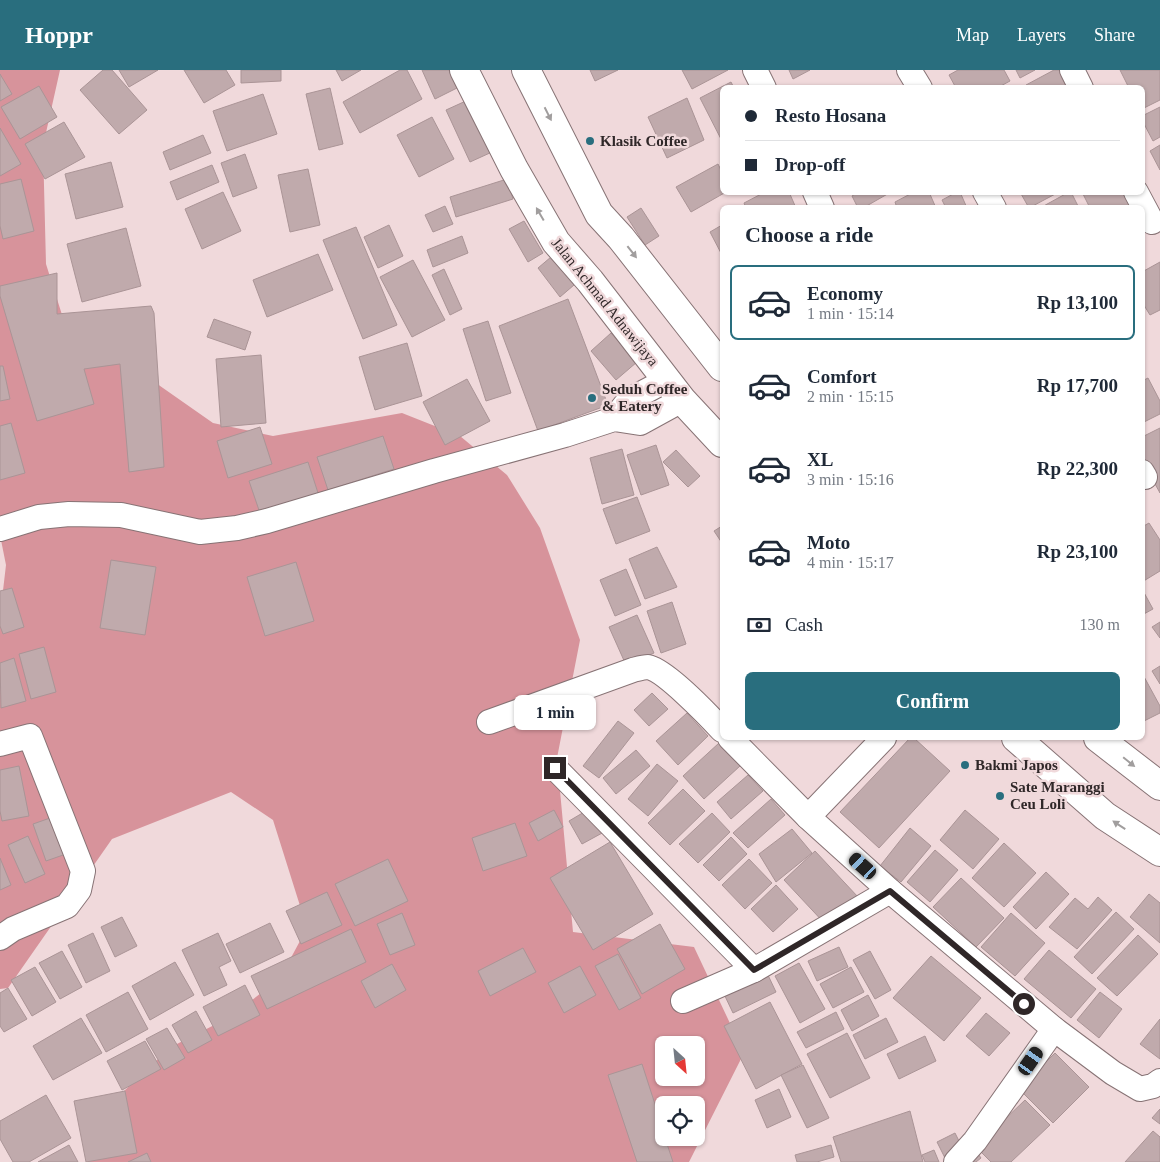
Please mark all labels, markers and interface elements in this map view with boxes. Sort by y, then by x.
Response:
text: Hoppr [25,22,93,48]
text: Map [956,25,989,45]
text: Layers [1017,25,1066,45]
text: Share [1094,25,1135,45]
text: Resto Hosana [775,105,886,126]
one-way arrow [544,106,552,121]
place label: Klasik Coffee [600,133,687,149]
marker: Klasik Coffee [584,135,596,147]
text: Drop-off [775,154,845,175]
one-way arrow [535,208,544,221]
text: Choose a ride [745,222,873,247]
street label: Jalan Achmad Adnawijaya [548,235,662,369]
one-way arrow [626,245,637,258]
icon: car [747,280,792,325]
text: Economy [807,283,883,304]
text: Rp 13,100 [1037,292,1118,313]
text: 1 min · 15:14 [807,305,894,322]
icon: car [747,363,792,408]
text: Comfort [807,366,877,387]
text: Rp 17,700 [1037,375,1118,396]
place label: Seduh Coffee & Eatery [602,381,688,414]
text: 2 min · 15:15 [807,388,894,405]
marker: Seduh Coffee & Eatery [586,392,598,404]
icon: car [747,446,792,491]
text: XL [807,449,833,470]
text: Rp 22,300 [1037,458,1118,479]
text: 3 min · 15:16 [807,471,894,488]
icon: car [747,529,792,574]
text: Moto [807,532,850,553]
text: Rp 23,100 [1037,541,1118,562]
text: 4 min · 15:17 [807,554,894,571]
icon: cash [745,611,773,639]
text: Cash [785,614,823,635]
text: 130 m [1080,616,1120,633]
button: Confirm [745,672,1120,730]
callout: 1 min [514,696,596,730]
text: 1 min [536,704,574,721]
route end [544,757,566,779]
place label: Bakmi Japos [975,757,1058,773]
one-way arrow [1122,757,1135,768]
marker: Bakmi Japos [959,759,971,771]
place label: Sate Maranggi Ceu Loli [1010,779,1105,812]
marker: Sate Maranggi Ceu Loli [994,790,1006,802]
one-way arrow [1113,820,1126,830]
car [846,850,879,882]
route start [1013,993,1035,1015]
north arrow [655,1036,705,1086]
map controls [655,1036,705,1146]
car [1016,1044,1045,1078]
button: locate [655,1096,705,1146]

